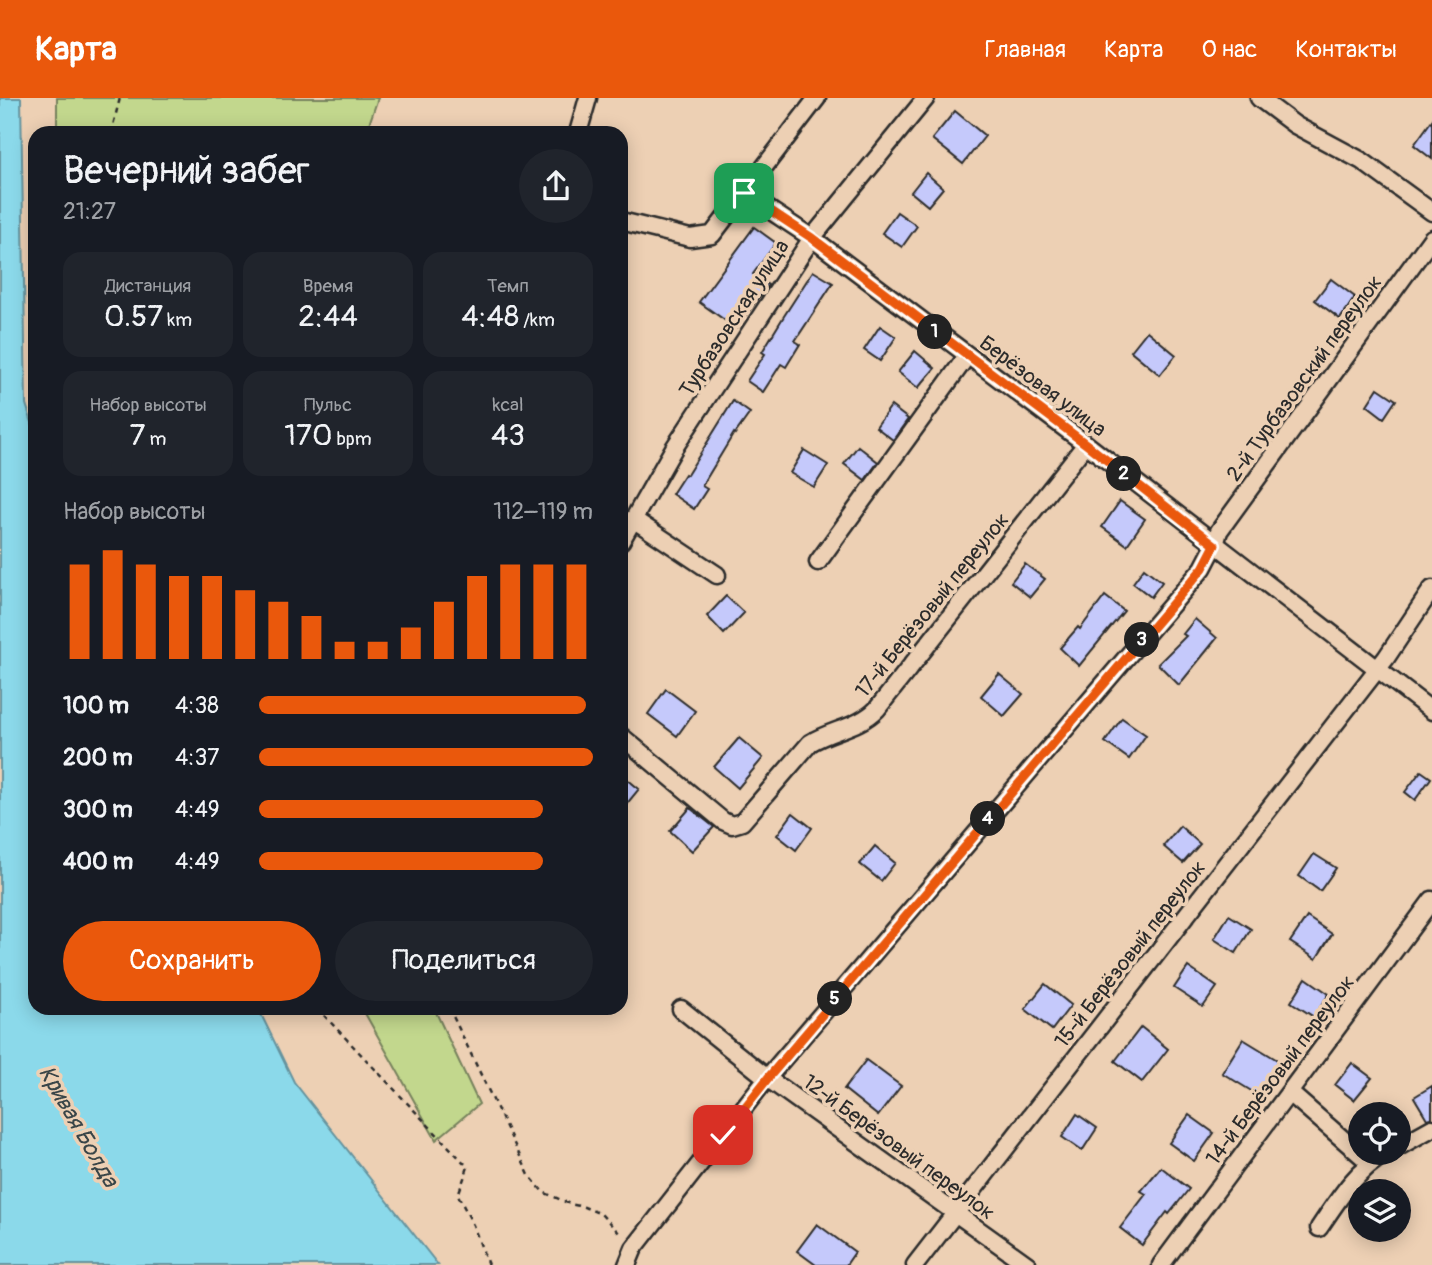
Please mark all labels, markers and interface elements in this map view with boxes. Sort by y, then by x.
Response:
text: Карта [35,29,117,70]
text: Главная [985,35,1066,64]
text: Карта [1104,35,1164,64]
text: О нас [1202,35,1257,64]
text: Контакты [1295,35,1397,64]
text: Вечерний забег [63,147,310,195]
button: share [519,149,593,223]
pin [714,163,774,223]
icon: arrive [725,174,763,212]
text: 21:27 [63,197,116,226]
street label: Турбазовская улица [674,235,795,402]
street label: 2-й Турбазовский переулок [1221,270,1388,487]
text: Дистанция [105,274,191,298]
text: Время [303,274,353,298]
text: Темп [487,274,529,298]
text: 0.57 [104,298,163,335]
text: 2:44 [298,298,358,335]
text: 4:48 [461,298,519,335]
text: km [163,308,192,332]
text: /km [519,308,555,332]
pin: 1 [918,314,953,350]
text: 1 [931,319,938,343]
street label: Берёзовая улица [974,330,1112,443]
text: Набор высоты [89,393,207,417]
text: Пульс [304,393,352,417]
text: kcal [493,393,523,417]
text: 7 [130,417,145,454]
text: 170 [284,417,332,454]
text: 43 [491,417,525,454]
text: m [145,427,166,451]
text: bpm [332,427,372,451]
pin: 2 [1106,456,1142,492]
text: 2 [1118,461,1129,485]
text: Набор высоты [63,497,205,526]
text: 112–119 m [493,497,593,526]
street label: 17-й Берёзовый переулок [849,507,1015,703]
pin: 3 [1124,622,1160,658]
text: 3 [1136,627,1147,651]
text: 100 m [63,691,129,720]
text: 4:38 [175,691,219,720]
text: 200 m [63,743,133,772]
text: 4:37 [175,743,219,772]
text: 300 m [63,795,133,824]
text: 4:49 [175,795,220,824]
pin: 4 [970,802,1006,836]
text: 4 [982,806,993,830]
text: 400 m [63,847,133,876]
text: 4:49 [175,847,220,876]
street label: 15-й Берёзовый переулок [1049,855,1212,1054]
button: Сохранить [63,921,321,1001]
button: Поделиться [335,921,593,1001]
street label: 14-й Берёзовый переулок [1200,970,1361,1171]
pin: 5 [818,982,852,1016]
text: 5 [829,986,840,1010]
water label: Кривая Болда [32,1061,125,1193]
street label: 12-й Берёзовый переулок [797,1069,1000,1226]
map controls [1348,1102,1411,1242]
button: locate [1348,1102,1411,1165]
pin [693,1105,753,1165]
icon: check [704,1116,742,1154]
button: layers [1348,1179,1411,1242]

